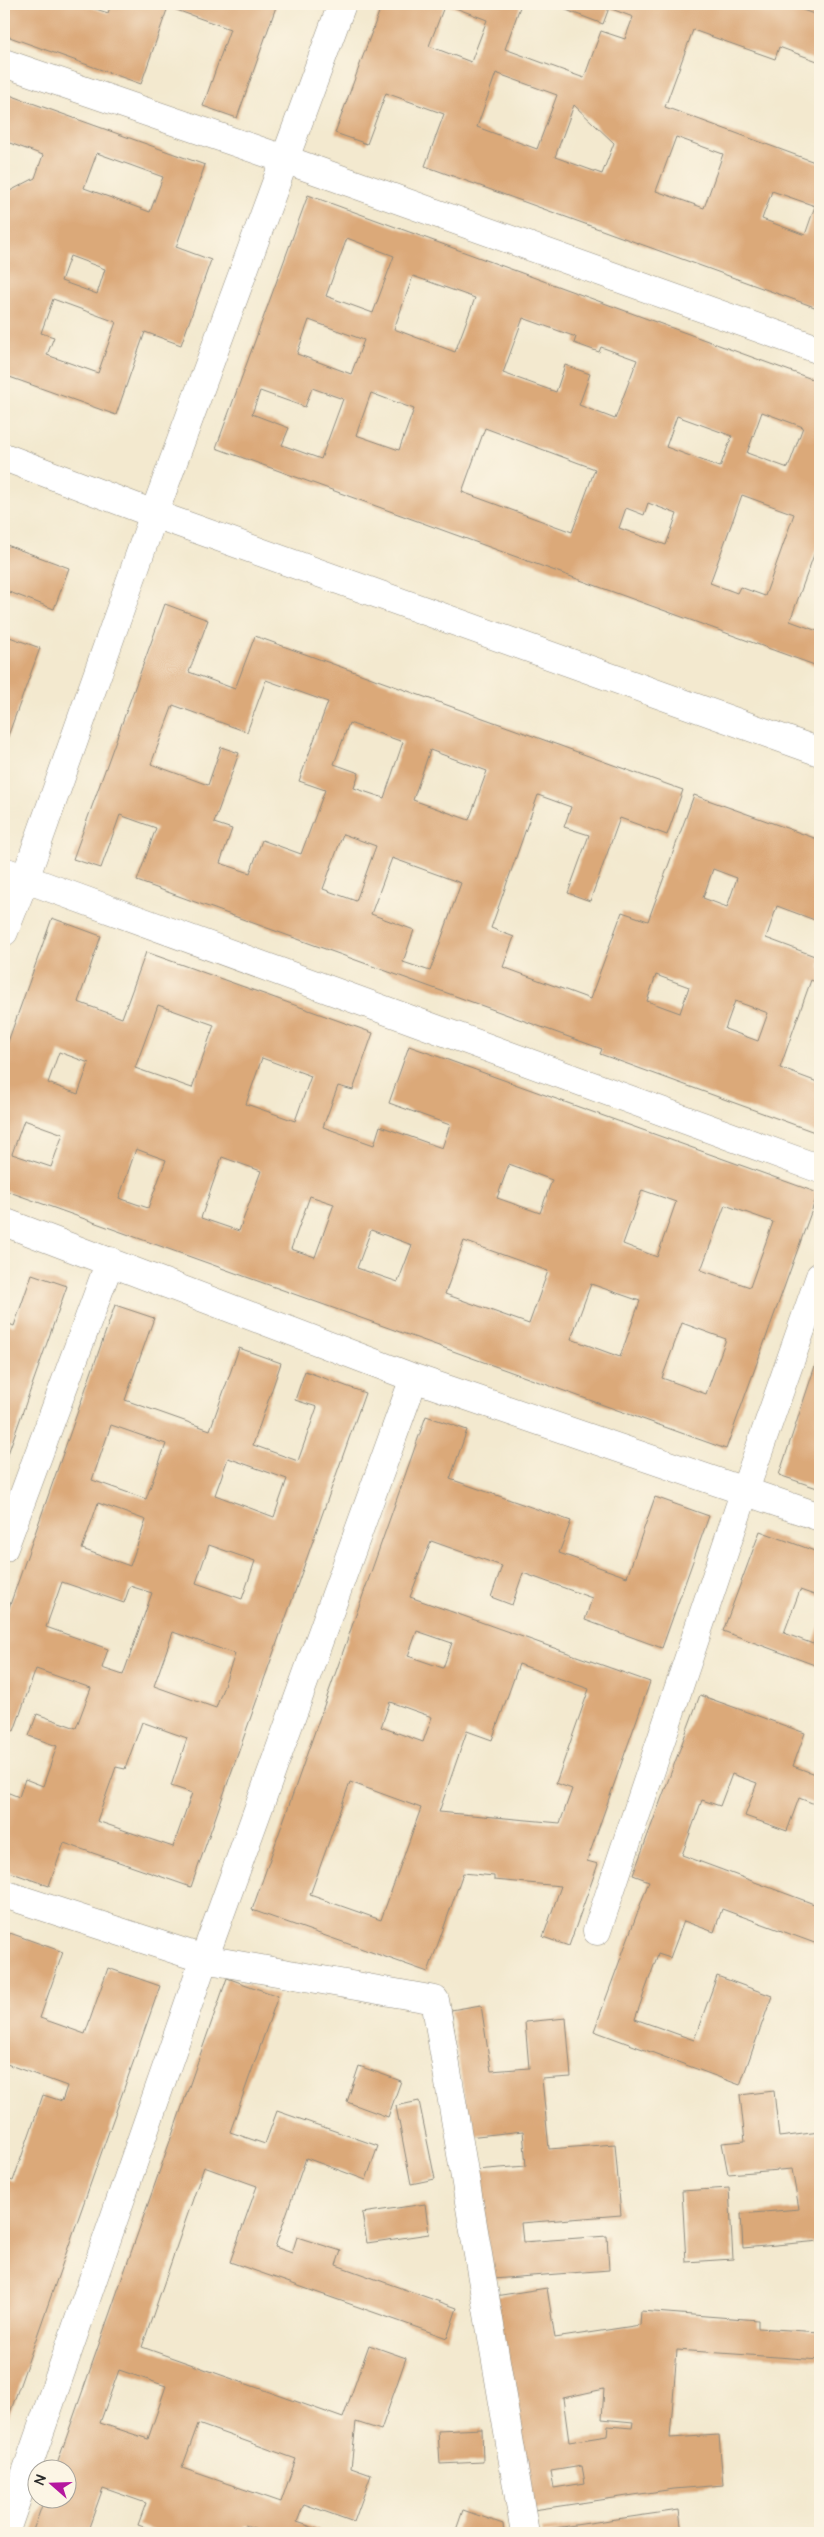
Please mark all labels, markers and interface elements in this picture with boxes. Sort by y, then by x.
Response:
north arrow [28,2460,78,2510]
text: N [30,2472,52,2487]

